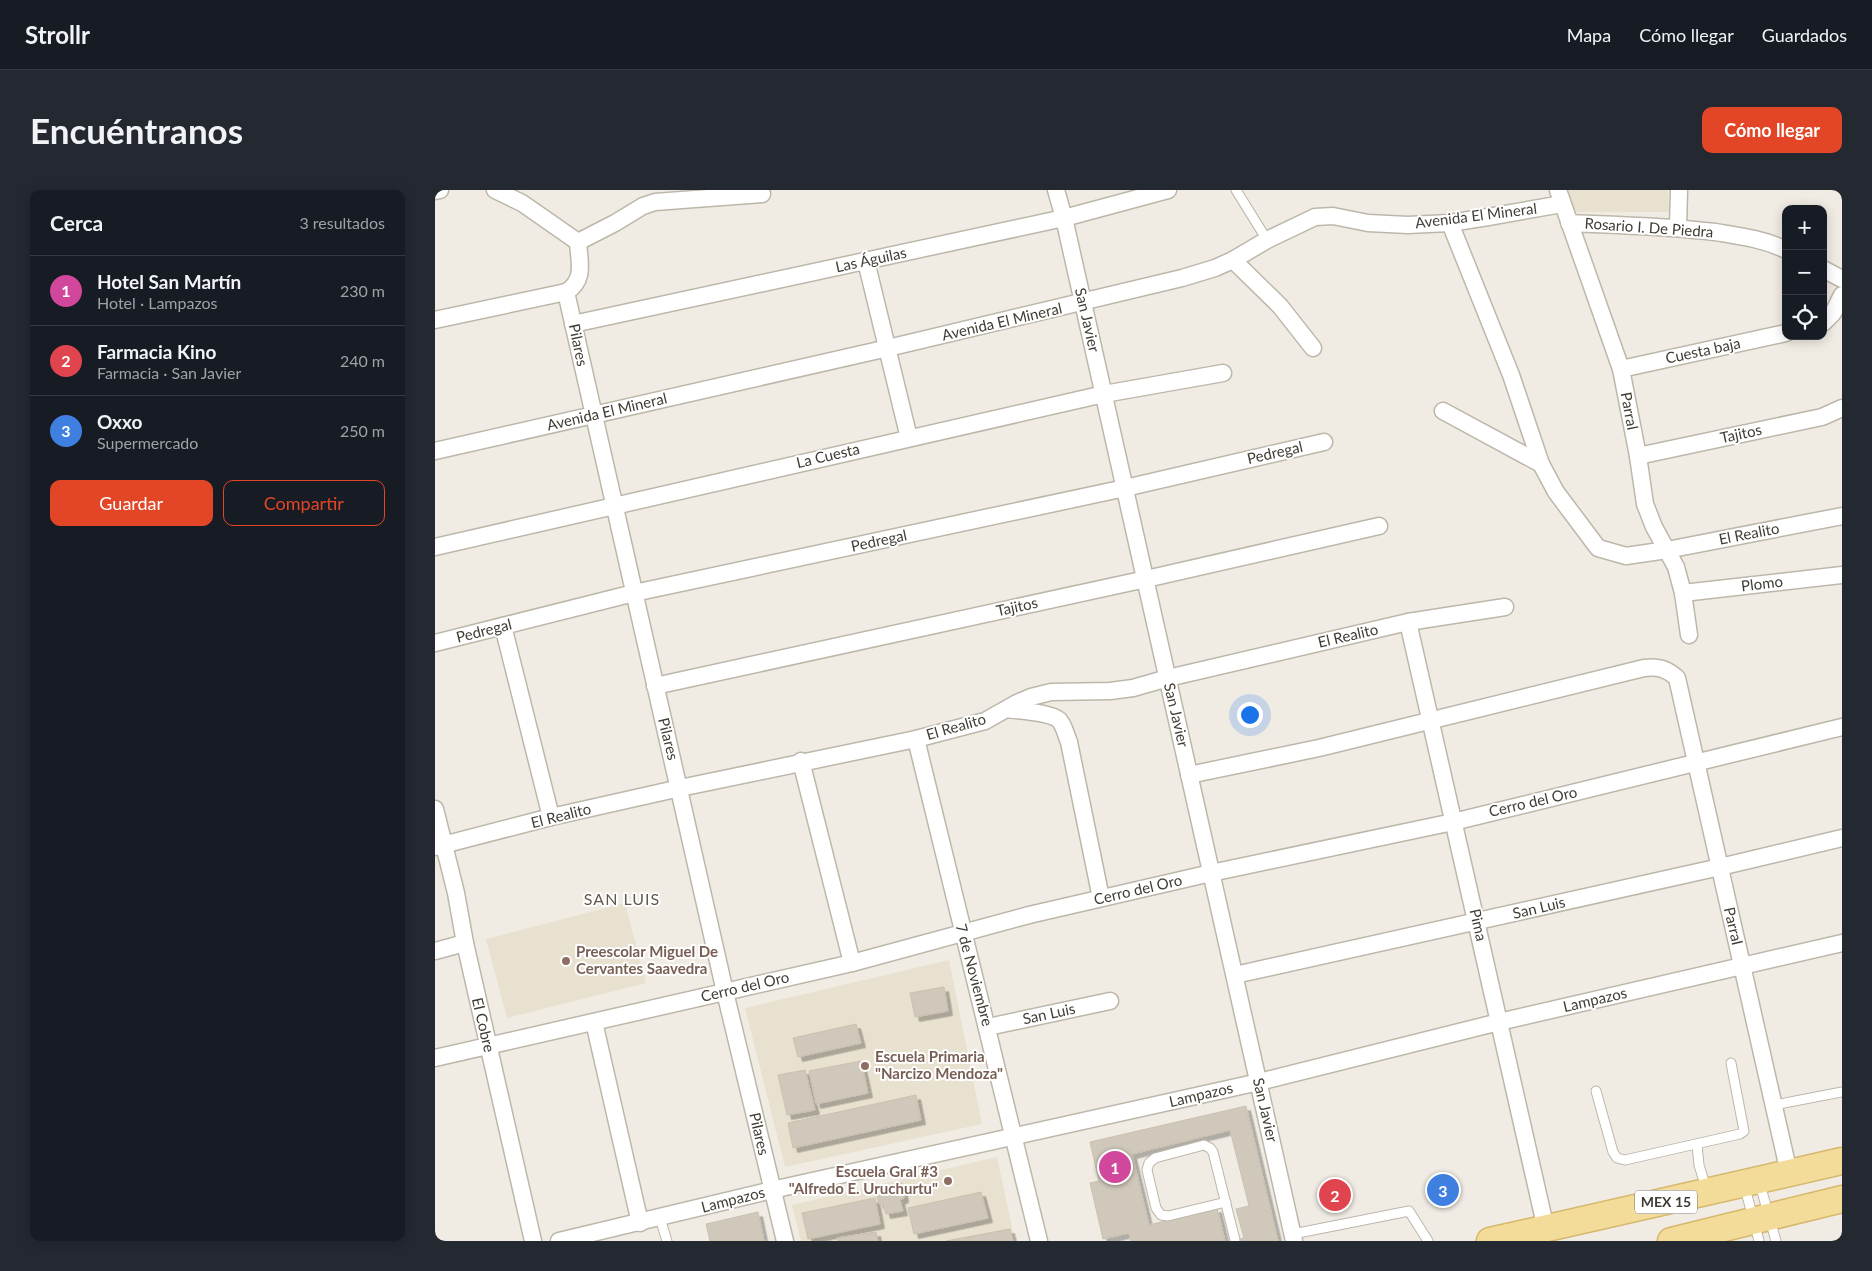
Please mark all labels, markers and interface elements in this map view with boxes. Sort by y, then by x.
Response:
text: Strollr [25,20,90,49]
text: Mapa [1567,24,1611,46]
text: Cómo llegar [1639,24,1734,46]
text: Guardados [1762,24,1847,46]
button: Cómo llegar [1702,107,1842,153]
text: Encuéntranos [30,109,243,151]
street label: Avenida El Mineral [1414,199,1538,231]
map controls [1782,205,1827,340]
button: + [1782,205,1827,250]
text: Cerca [50,210,103,235]
text: 3 resultados [299,213,385,232]
street label: Rosario I. De Piedra [1584,214,1714,240]
street label: Las Águilas [834,243,908,275]
button: − [1782,250,1827,295]
text: Hotel San Martín [97,270,241,293]
text: 1 [61,281,71,300]
text: 230 m [340,281,385,300]
street label: San Javier [1072,286,1104,354]
text: Hotel · Lampazos [97,293,218,312]
button: locate [1782,295,1827,340]
street label: Avenida El Mineral [940,298,1064,344]
street label: Pilares [566,322,592,368]
street label: Cuesta baja [1664,333,1742,367]
text: Farmacia Kino [97,340,216,363]
text: 2 [61,351,71,370]
text: 240 m [340,351,385,370]
text: Farmacia · San Javier [97,363,241,382]
street label: Avenida El Mineral [545,388,669,434]
street label: Parral [1618,390,1642,431]
text: Oxxo [97,410,142,433]
street label: Tajitos [1718,420,1763,446]
text: 3 [61,421,71,440]
text: 250 m [340,421,385,440]
text: Supermercado [97,433,198,452]
street label: Pedregal [1245,437,1304,467]
street label: La Cuesta [794,439,861,471]
button: Guardar [50,480,213,526]
button: Compartir [223,480,385,526]
street label: El Realito [1717,518,1781,548]
street label: Pedregal [849,525,908,555]
street label: Plomo [1740,572,1784,594]
street label: Tajitos [994,593,1039,619]
street label: Pedregal [454,614,513,646]
street label: El Realito [1316,619,1380,651]
street label: San Javier [1161,681,1193,749]
your location [1237,702,1263,728]
street label: El Realito [924,709,988,743]
street label: Pilares [655,716,683,762]
street label: Cerro del Oro [1487,782,1579,820]
street label: El Realito [529,799,593,831]
street label: Cerro del Oro [1092,870,1184,908]
district label: SAN LUIS [584,889,660,908]
street label: San Luis [1511,892,1567,922]
street label: Parral [1721,905,1747,946]
street label: Pima [1467,907,1491,943]
street label: 7 de Noviembre [953,922,997,1028]
place label: Preescolar Miguel De Cervantes Saavedra [576,942,718,977]
marker: Preescolar Miguel De Cervantes Saavedra [560,955,572,967]
street label: Cerro del Oro [699,967,791,1005]
street label: Lampazos [1561,983,1628,1015]
street label: El Cobre [469,996,499,1054]
street label: San Luis [1021,999,1077,1027]
place label: Escuela Primaria "Narcizo Mendoza" [875,1047,1003,1082]
marker: Escuela Primaria "Narcizo Mendoza" [859,1060,871,1072]
street label: San Javier [1250,1076,1282,1144]
street label: Lampazos [1167,1078,1234,1110]
street label: Pilares [746,1111,774,1157]
pin: 1 [1099,1148,1131,1186]
place label: Escuela Gral #3 "Alfredo E. Uruchurtu" [789,1162,938,1197]
pin: 3 [1427,1171,1459,1209]
marker: Escuela Gral #3 "Alfredo E. Uruchurtu" [942,1175,954,1187]
pin: 2 [1319,1176,1351,1214]
street label: Lampazos [699,1182,766,1216]
road number: MEX 15 [1635,1190,1697,1214]

